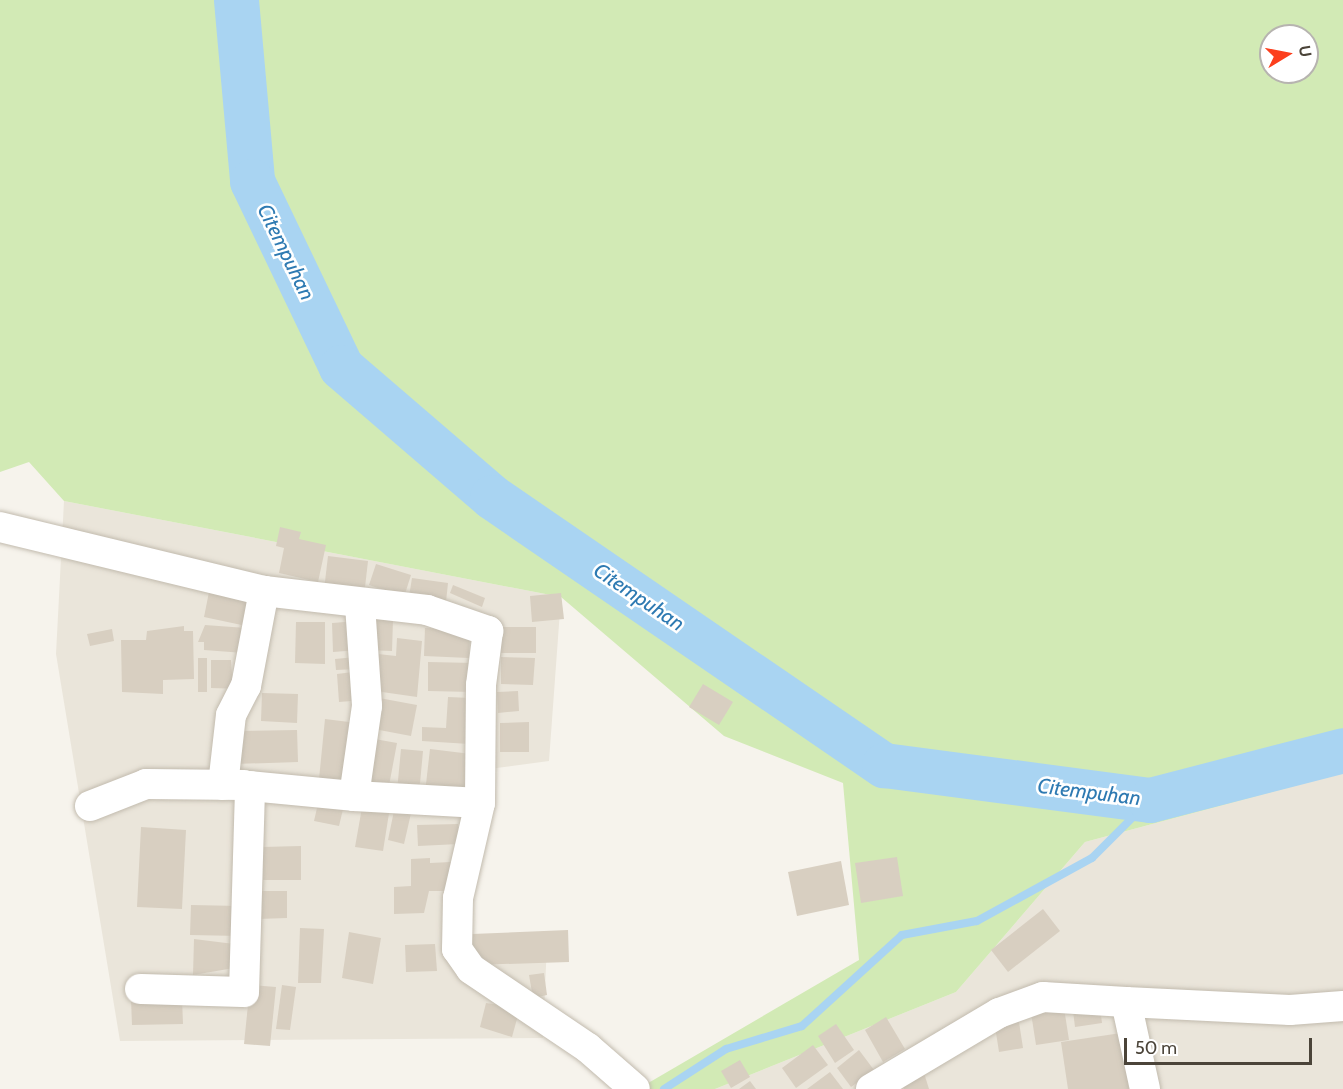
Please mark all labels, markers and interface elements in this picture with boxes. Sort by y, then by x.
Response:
north arrow [1259,24,1319,84]
text: U [1295,44,1316,58]
water label: Citempuhan [252,200,320,304]
water label: Citempuhan [589,558,689,636]
water label: Citempuhan [1036,773,1142,811]
scale bar [1127,1026,1314,1064]
text: 50 m [1135,1037,1177,1059]

